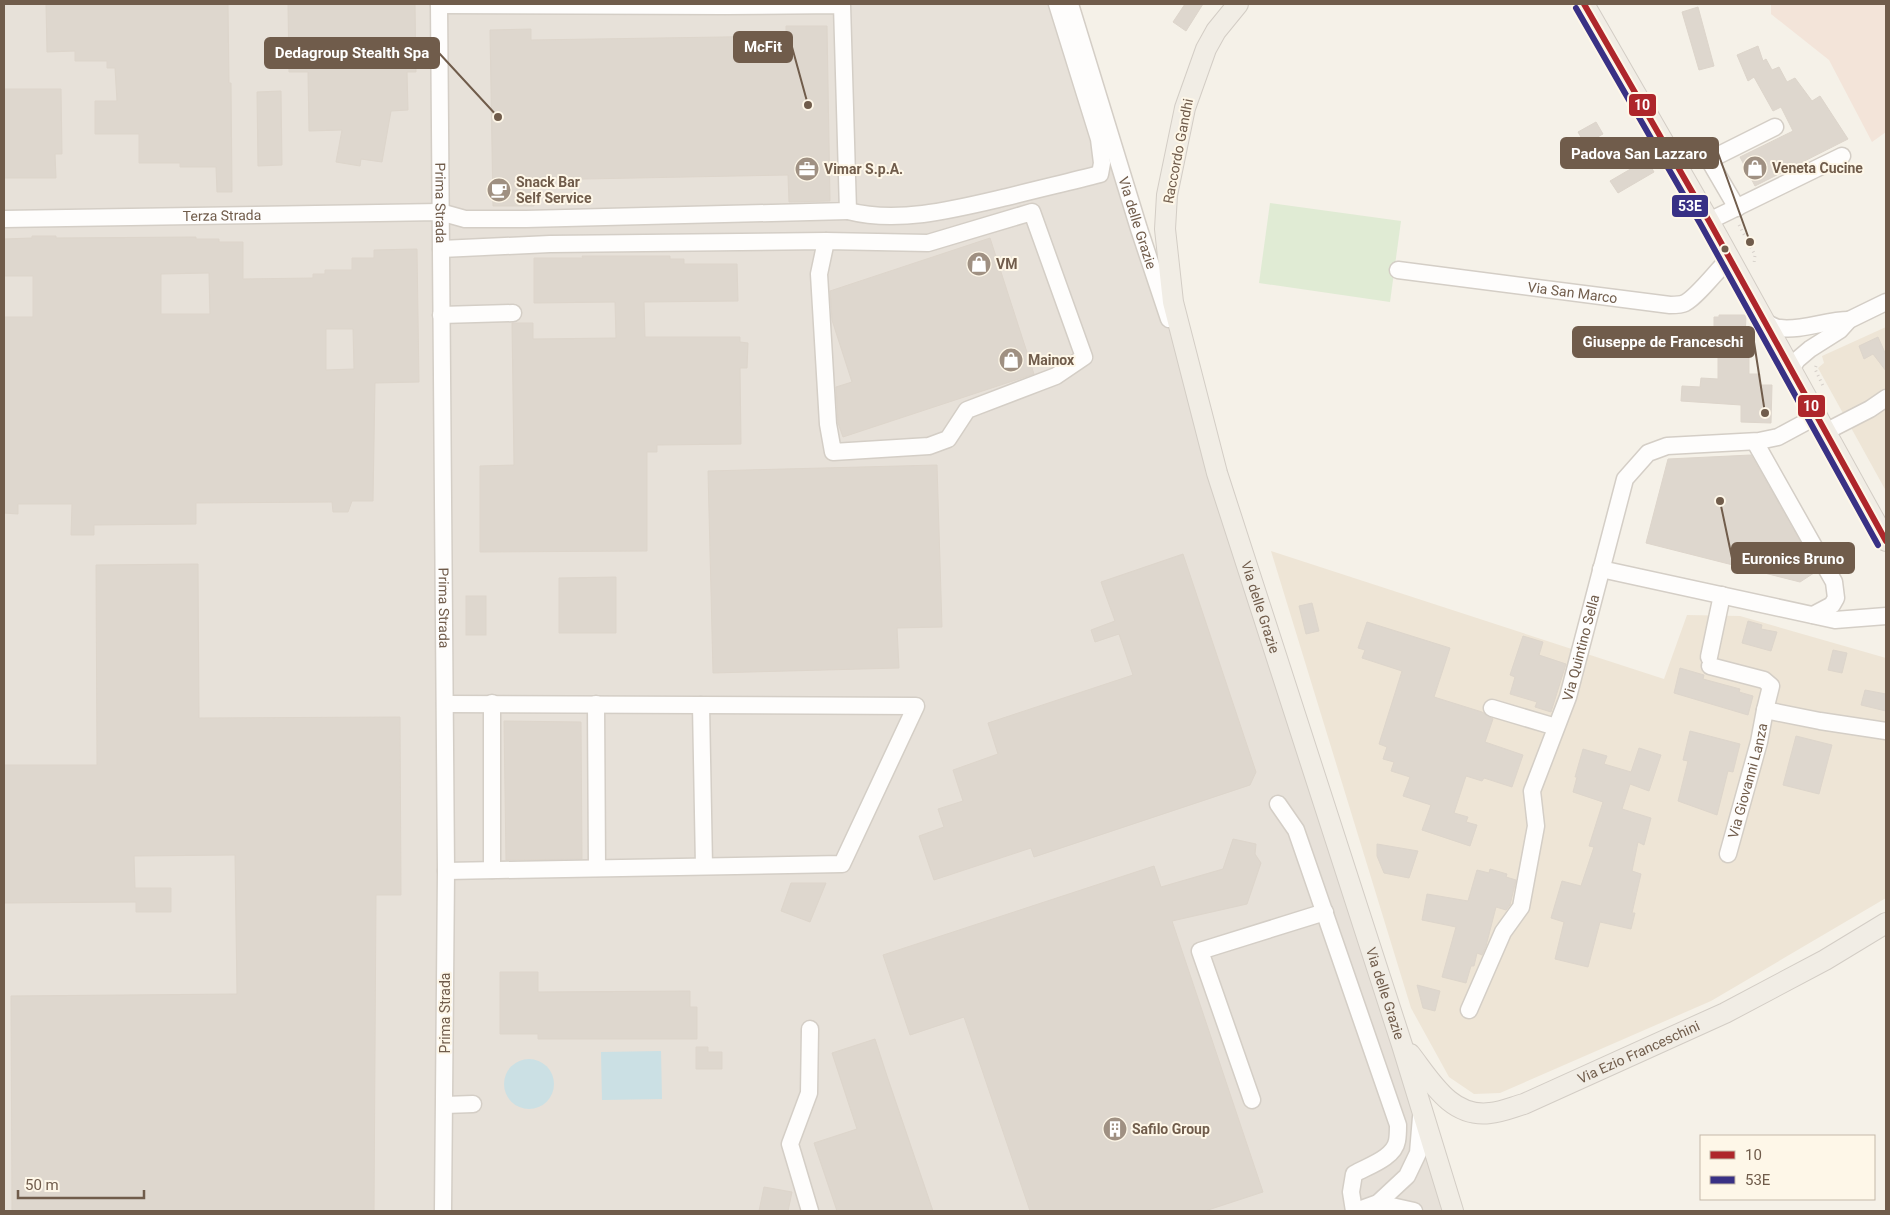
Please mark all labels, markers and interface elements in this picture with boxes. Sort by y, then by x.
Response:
callout: McFit [734,32,792,62]
callout: Dedagroup Stealth Spa [265,38,439,68]
text: McFit [744,38,782,56]
text: Dedagroup Stealth Spa [275,44,429,62]
line badge: 10 [1628,93,1657,117]
street label: Raccordo Gandhi [1160,97,1196,205]
text: 10 [1634,97,1650,113]
callout: Padova San Lazzaro [1561,138,1718,168]
text: Padova San Lazzaro [1571,145,1707,163]
shop icon: Veneta Cucine [1742,155,1768,181]
office icon: Vimar S.p.A. [794,156,820,182]
place label: Veneta Cucine [1772,160,1863,176]
place label: Vimar S.p.A. [824,161,903,177]
street label: Prima Strada [432,162,449,244]
place label: Snack Bar Self Service [516,174,592,206]
street label: Via delle Grazie [1115,175,1160,271]
cafe icon: Snack Bar Self Service [486,177,512,203]
line badge: 53E [1671,194,1709,218]
text: 53E [1678,198,1702,214]
street label: Terza Strada [183,207,261,224]
unlabelled marker [1720,244,1730,254]
shop icon: VM [966,251,992,277]
place label: VM [996,256,1017,272]
street label: Via San Marco [1527,279,1618,306]
callout: Giuseppe de Franceschi [1573,327,1754,357]
text: Giuseppe de Franceschi [1583,333,1743,351]
shop icon: Mainox [998,347,1024,373]
place label: Mainox [1028,352,1075,368]
line badge: 10 [1797,394,1826,418]
text: 10 [1803,398,1819,414]
callout: Euronics Bruno [1732,543,1854,573]
text: Euronics Bruno [1742,550,1844,568]
street label: Via delle Grazie [1238,559,1283,655]
street label: Prima Strada [436,567,452,649]
street label: Via Quintino Sella [1559,593,1602,703]
street label: Via Giovanni Lanza [1725,722,1770,840]
street label: Via delle Grazie [1363,945,1408,1042]
street label: Prima Strada [437,973,453,1053]
street label: Via Ezio Franceschini [1575,1018,1702,1087]
building icon: Safilo Group [1102,1116,1128,1142]
place label: Safilo Group [1132,1121,1210,1137]
legend [1700,1135,1875,1200]
text: 10 [1745,1146,1762,1164]
scale bar [18,1168,144,1200]
text: 53E [1745,1171,1771,1189]
text: 50 m [25,1176,59,1194]

